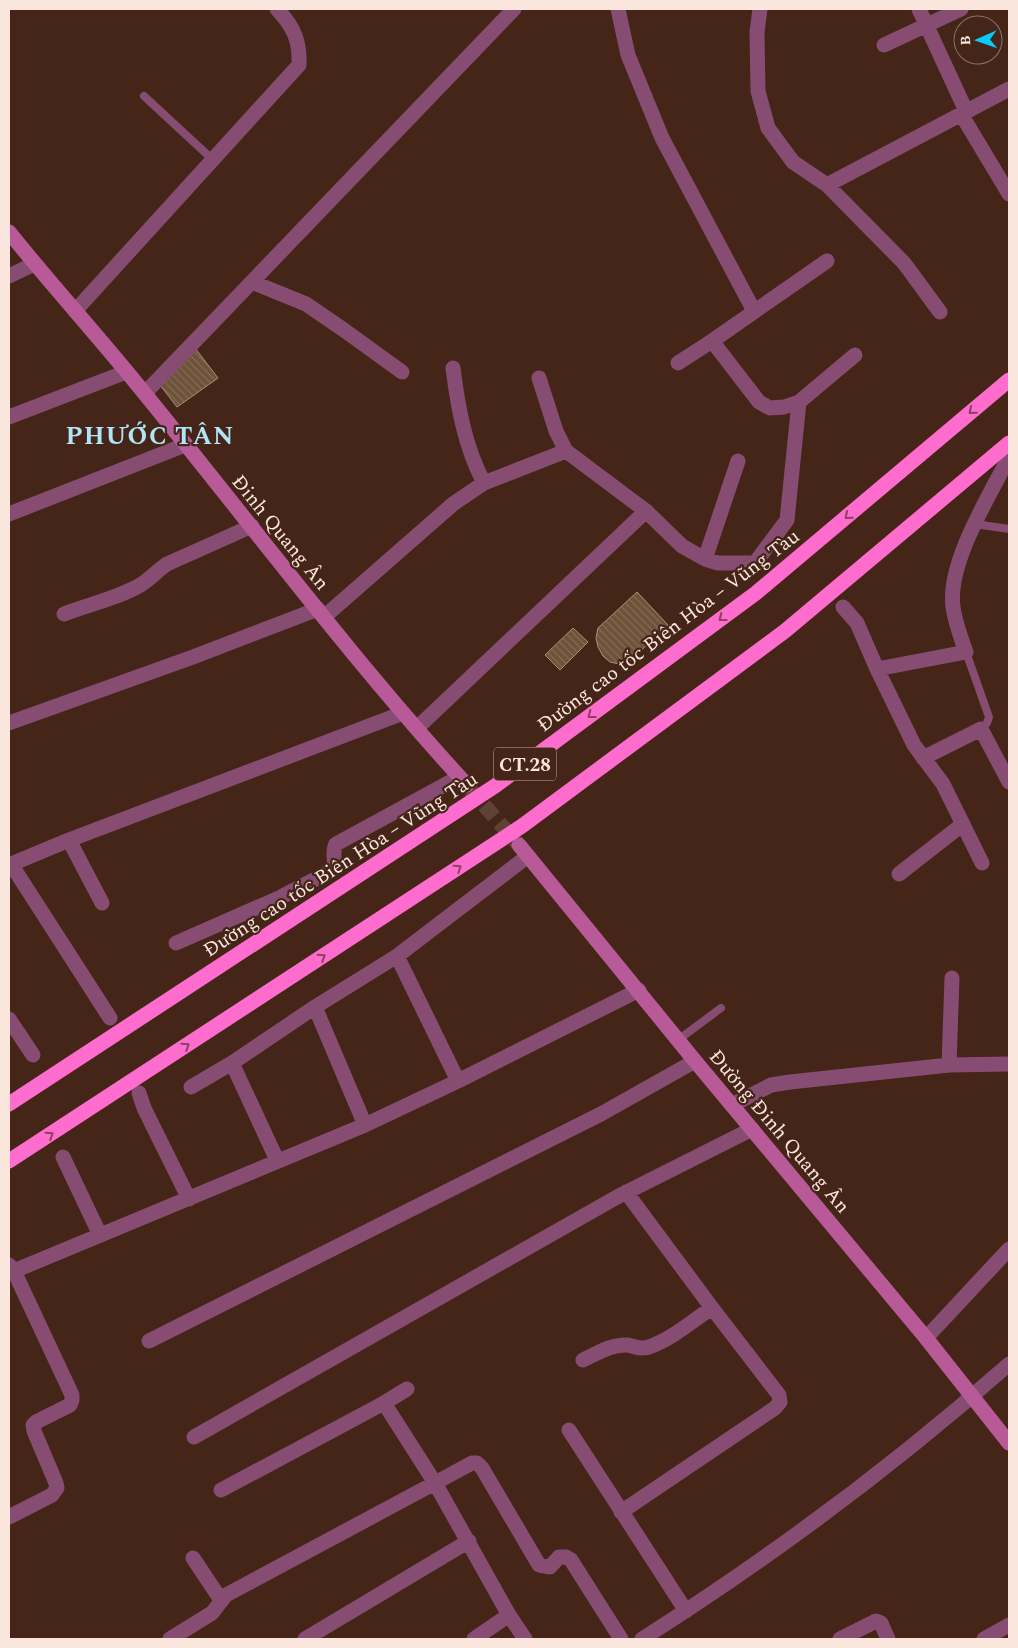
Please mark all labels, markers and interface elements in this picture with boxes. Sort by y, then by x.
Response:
north arrow [953,15,1003,65]
text: B [955,35,976,46]
one-way arrow [969,405,978,414]
district label: PHƯỚC TÂN [66,418,234,456]
street label: Đinh Quang Ân [224,468,336,597]
one-way arrow [844,510,853,519]
street label: Đường cao tốc Biên Hòa – Vũng Tàu [531,522,806,740]
one-way arrow [718,612,728,621]
one-way arrow [587,709,597,718]
road number: CT.28 [494,748,556,781]
street label: Đường cao tốc Biên Hòa – Vũng Tàu [197,765,484,965]
one-way arrow [452,865,461,874]
one-way arrow [316,954,325,963]
one-way arrow [180,1042,189,1052]
street label: Đường Đinh Quang Ân [701,1043,857,1220]
one-way arrow [44,1131,53,1141]

